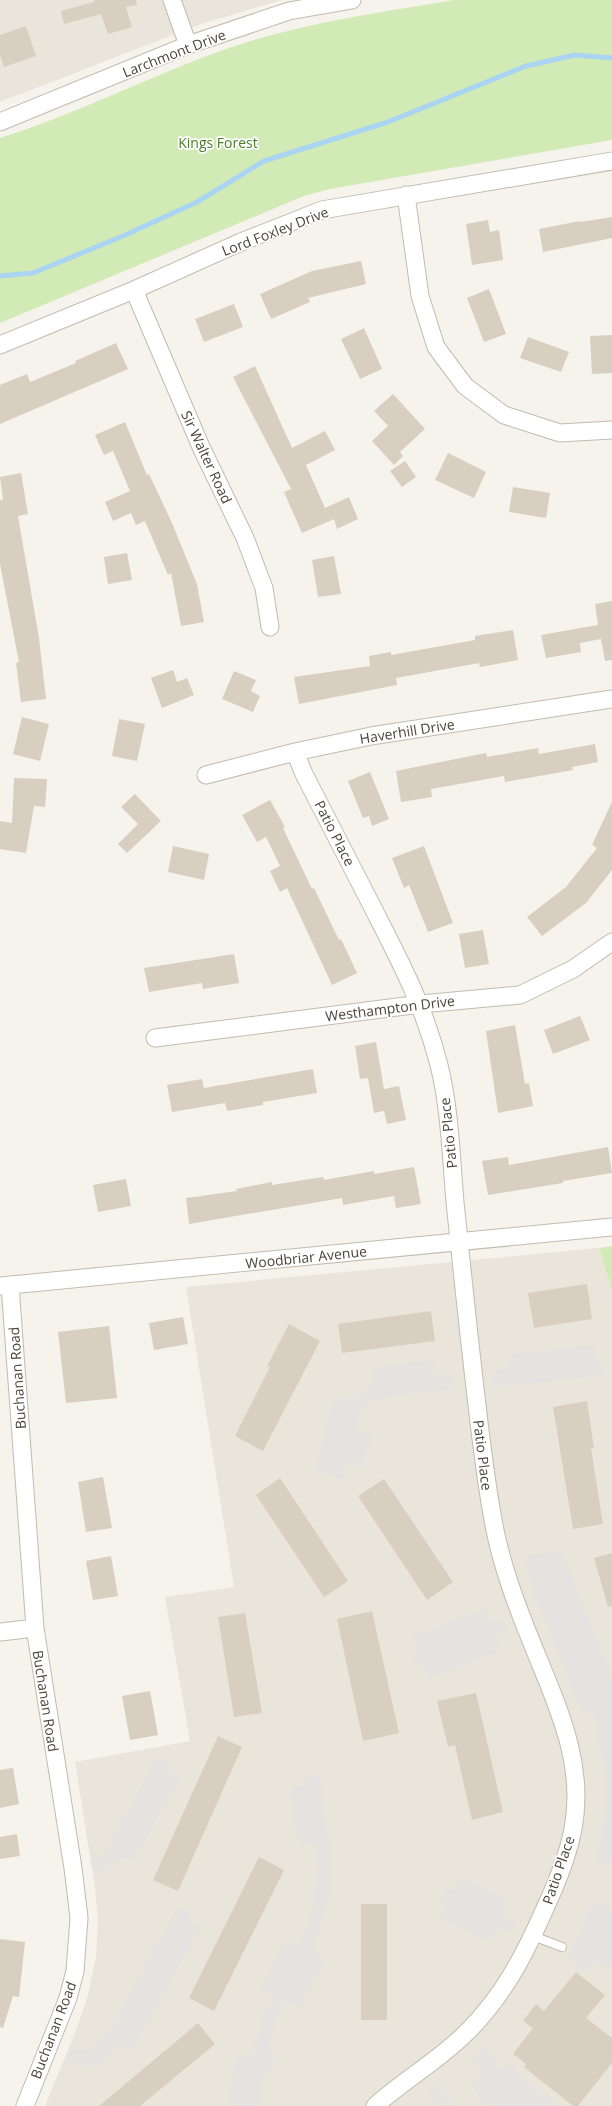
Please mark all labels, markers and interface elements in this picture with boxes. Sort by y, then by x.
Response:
street label: Larchmont Drive [120,25,228,81]
park label: Kings Forest [178,133,258,152]
street label: Lord Foxley Drive [219,202,331,260]
street label: Sir Walter Road [177,407,237,507]
street label: Haverhill Drive [358,714,456,748]
street label: Patio Place [310,797,360,869]
street label: Westhampton Drive [324,991,456,1025]
street label: Patio Place [435,1097,461,1169]
street label: Woodbriar Avenue [244,1241,368,1273]
street label: Buchanan Road [4,1326,30,1430]
street label: Patio Place [469,1419,497,1492]
street label: Buchanan Road [29,1649,63,1753]
street label: Patio Place [537,1833,579,1907]
street label: Buchanan Road [26,1979,80,2081]

